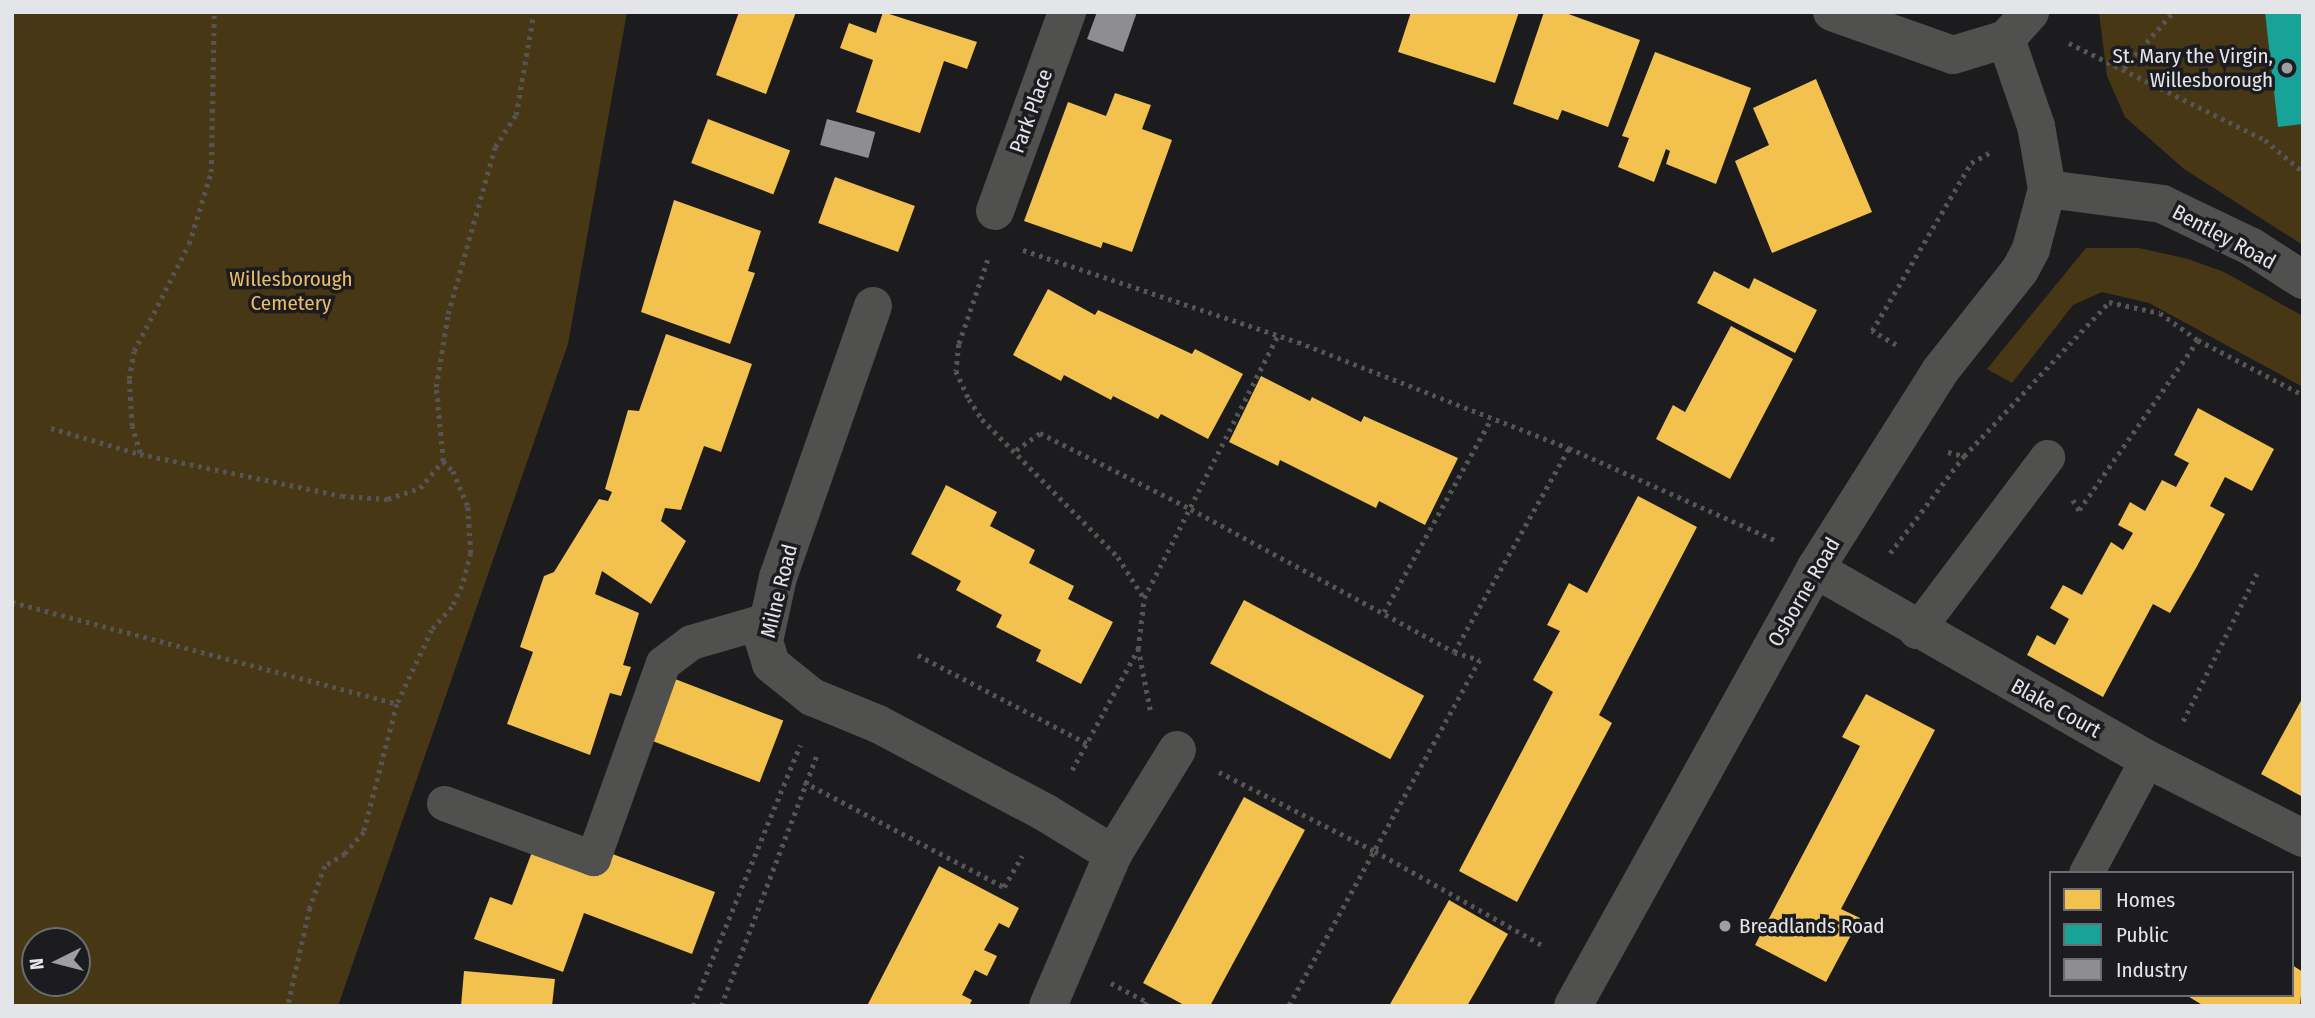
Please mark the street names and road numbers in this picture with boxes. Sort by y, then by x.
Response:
street label: Park Place [1004,65,1058,157]
street label: Bentley Road [2168,199,2280,275]
street label: Osborne Road [1763,533,1845,651]
street label: Milne Road [755,542,803,640]
street label: Blake Court [2007,673,2105,743]

